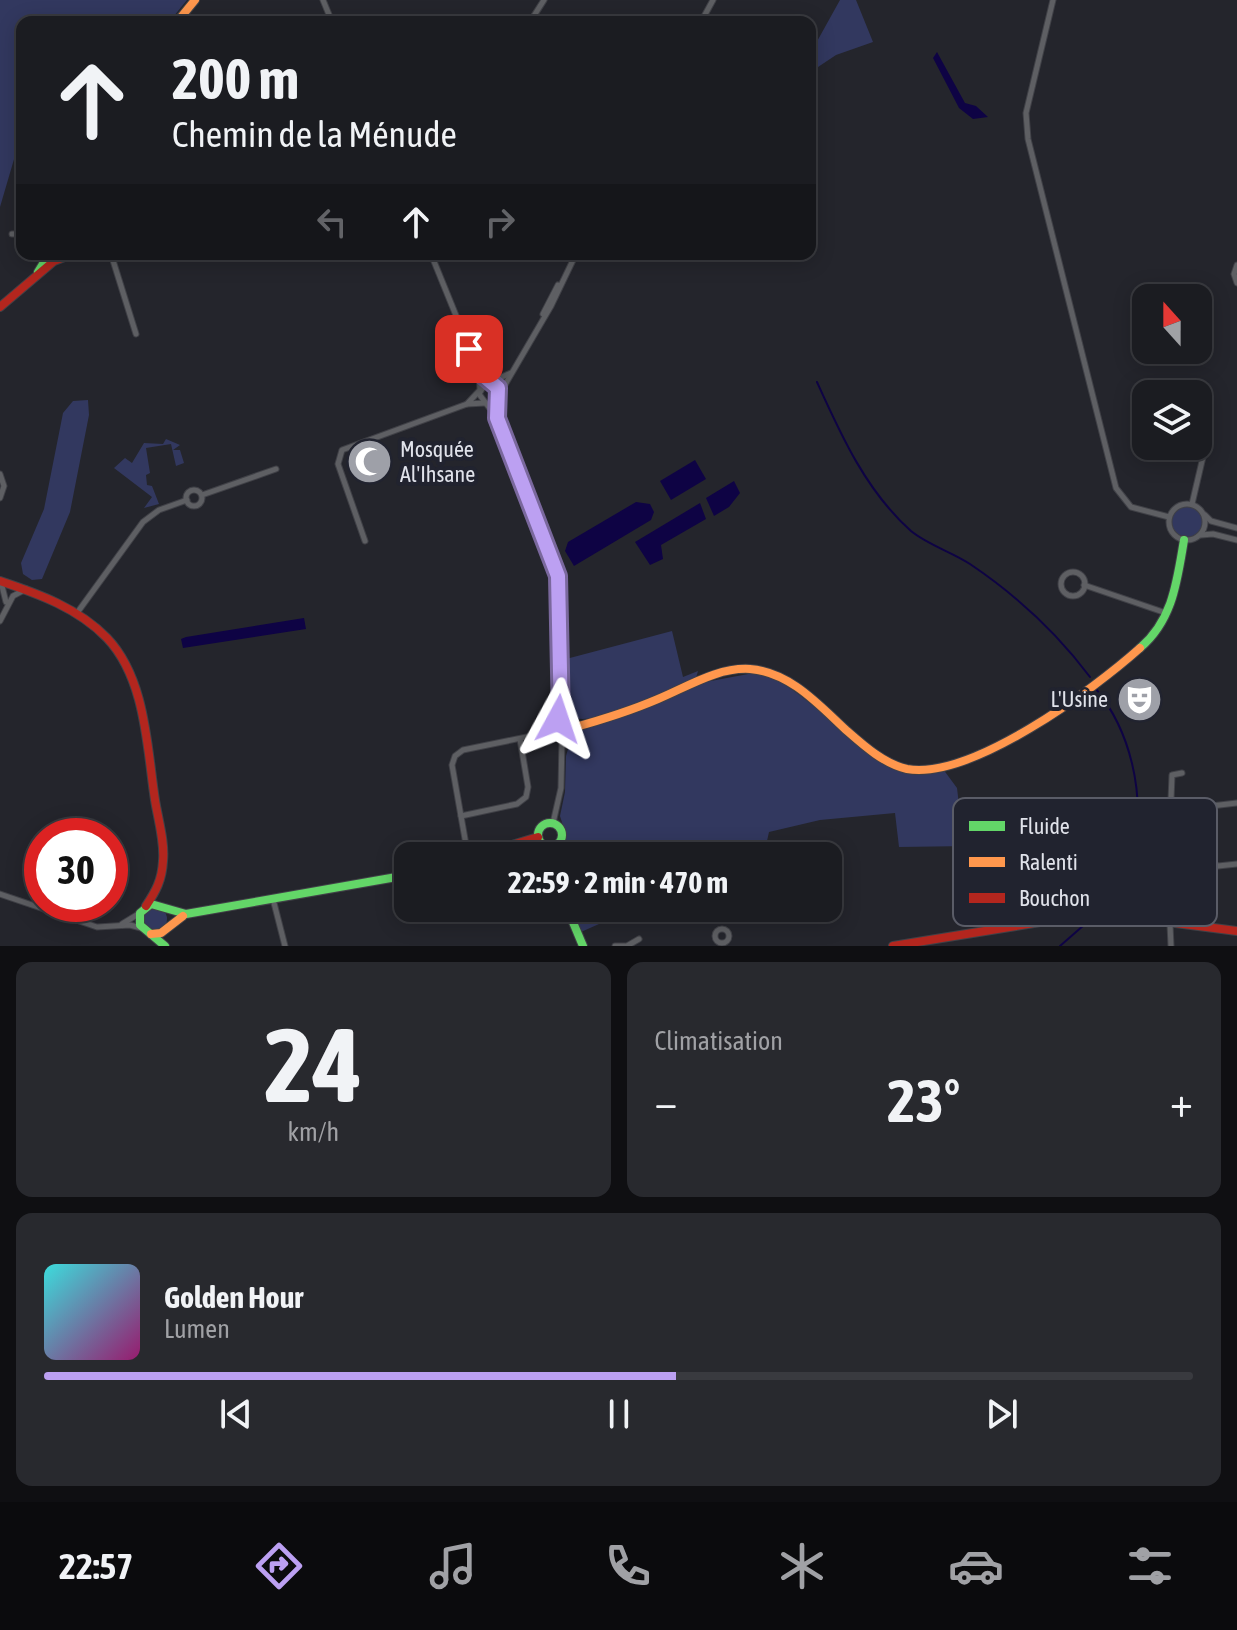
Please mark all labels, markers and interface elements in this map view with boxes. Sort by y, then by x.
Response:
text: 200 m [172,47,299,111]
icon: ahead [40,48,144,152]
text: Chemin de la Ménude [172,113,457,155]
icon: left [310,200,354,244]
icon: ahead [394,200,438,244]
icon: right [478,200,522,244]
north arrow [1132,284,1212,364]
map controls [1132,284,1212,460]
pin [435,315,503,383]
icon: arrive [447,327,491,371]
button: layers [1132,380,1212,460]
place label: Mosquée Al'Ihsane [400,436,475,487]
mosque icon: Mosquée Al'Ihsane [345,438,393,486]
theatre icon: L'Usine [1115,675,1163,723]
position arrow [516,677,600,761]
place label: L'Usine [1051,686,1108,712]
legend [953,798,1217,926]
text: Fluide [1019,813,1070,839]
speed limit sign: 30 [24,818,128,922]
text: Ralenti [1019,849,1078,875]
text: 22:59 · 2 min · 470 m [508,865,728,899]
text: Bouchon [1019,885,1090,911]
text: 24 [264,1005,362,1124]
text: Climatisation [655,1026,783,1056]
text: 23° [887,1066,960,1135]
text: − [655,1076,677,1126]
text: + [1170,1076,1193,1126]
text: km/h [287,1117,339,1147]
text: Golden Hour [164,1280,303,1314]
text: Lumen [164,1314,230,1344]
icon: previous [214,1392,258,1436]
icon: pause [597,1392,641,1436]
icon: next [980,1392,1024,1436]
icon: directions [251,1538,307,1594]
icon: music [425,1538,481,1594]
icon: phone [600,1538,656,1594]
icon: climate [774,1538,830,1594]
icon: car [948,1538,1004,1594]
icon: filters [1122,1538,1178,1594]
text: 22:57 [59,1545,133,1587]

